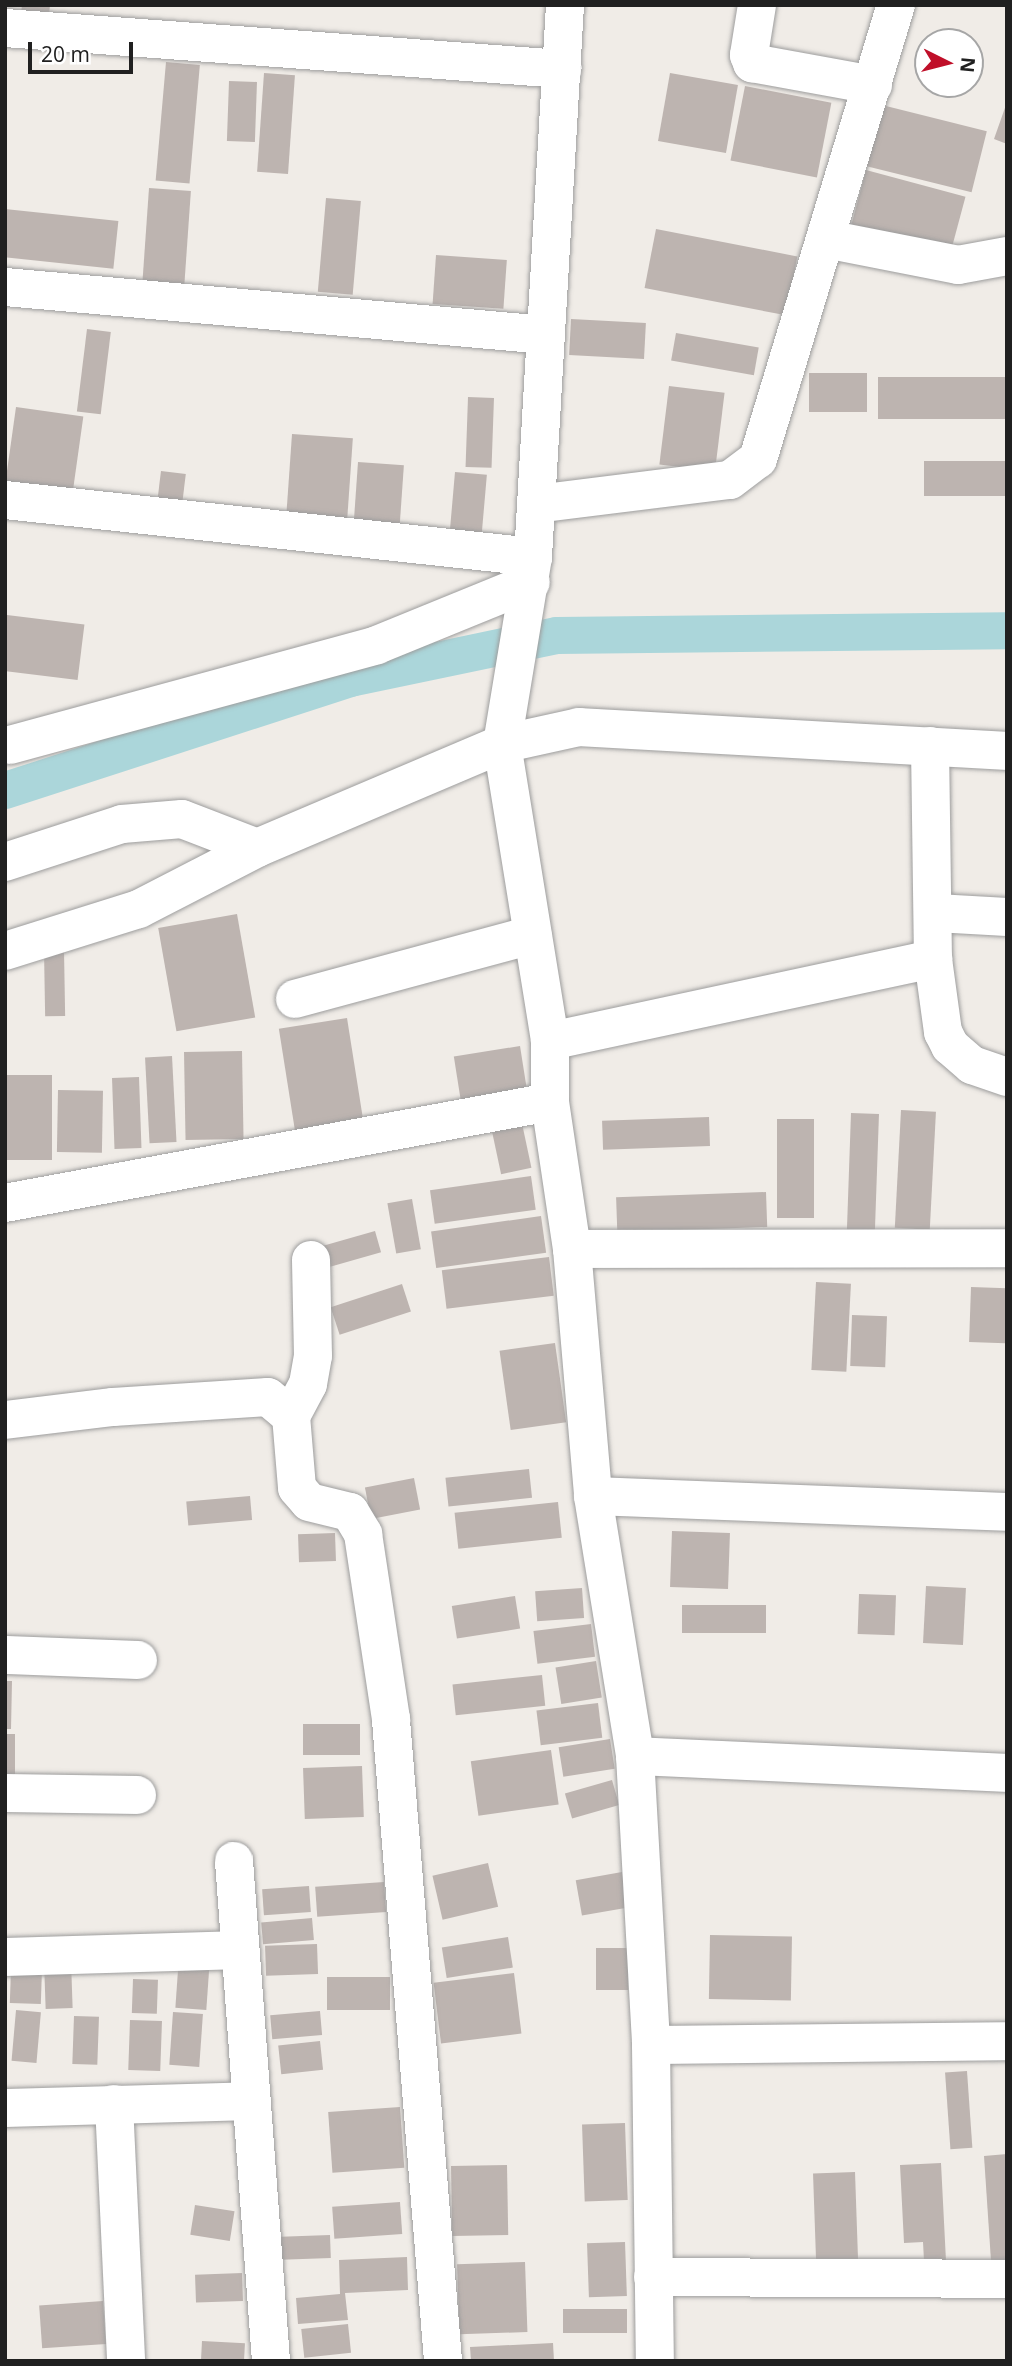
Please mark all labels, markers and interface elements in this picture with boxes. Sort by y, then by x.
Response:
scale bar [32,28,136,72]
north arrow [914,28,984,98]
text: 20 m [41,40,90,68]
text: N [954,56,982,74]

